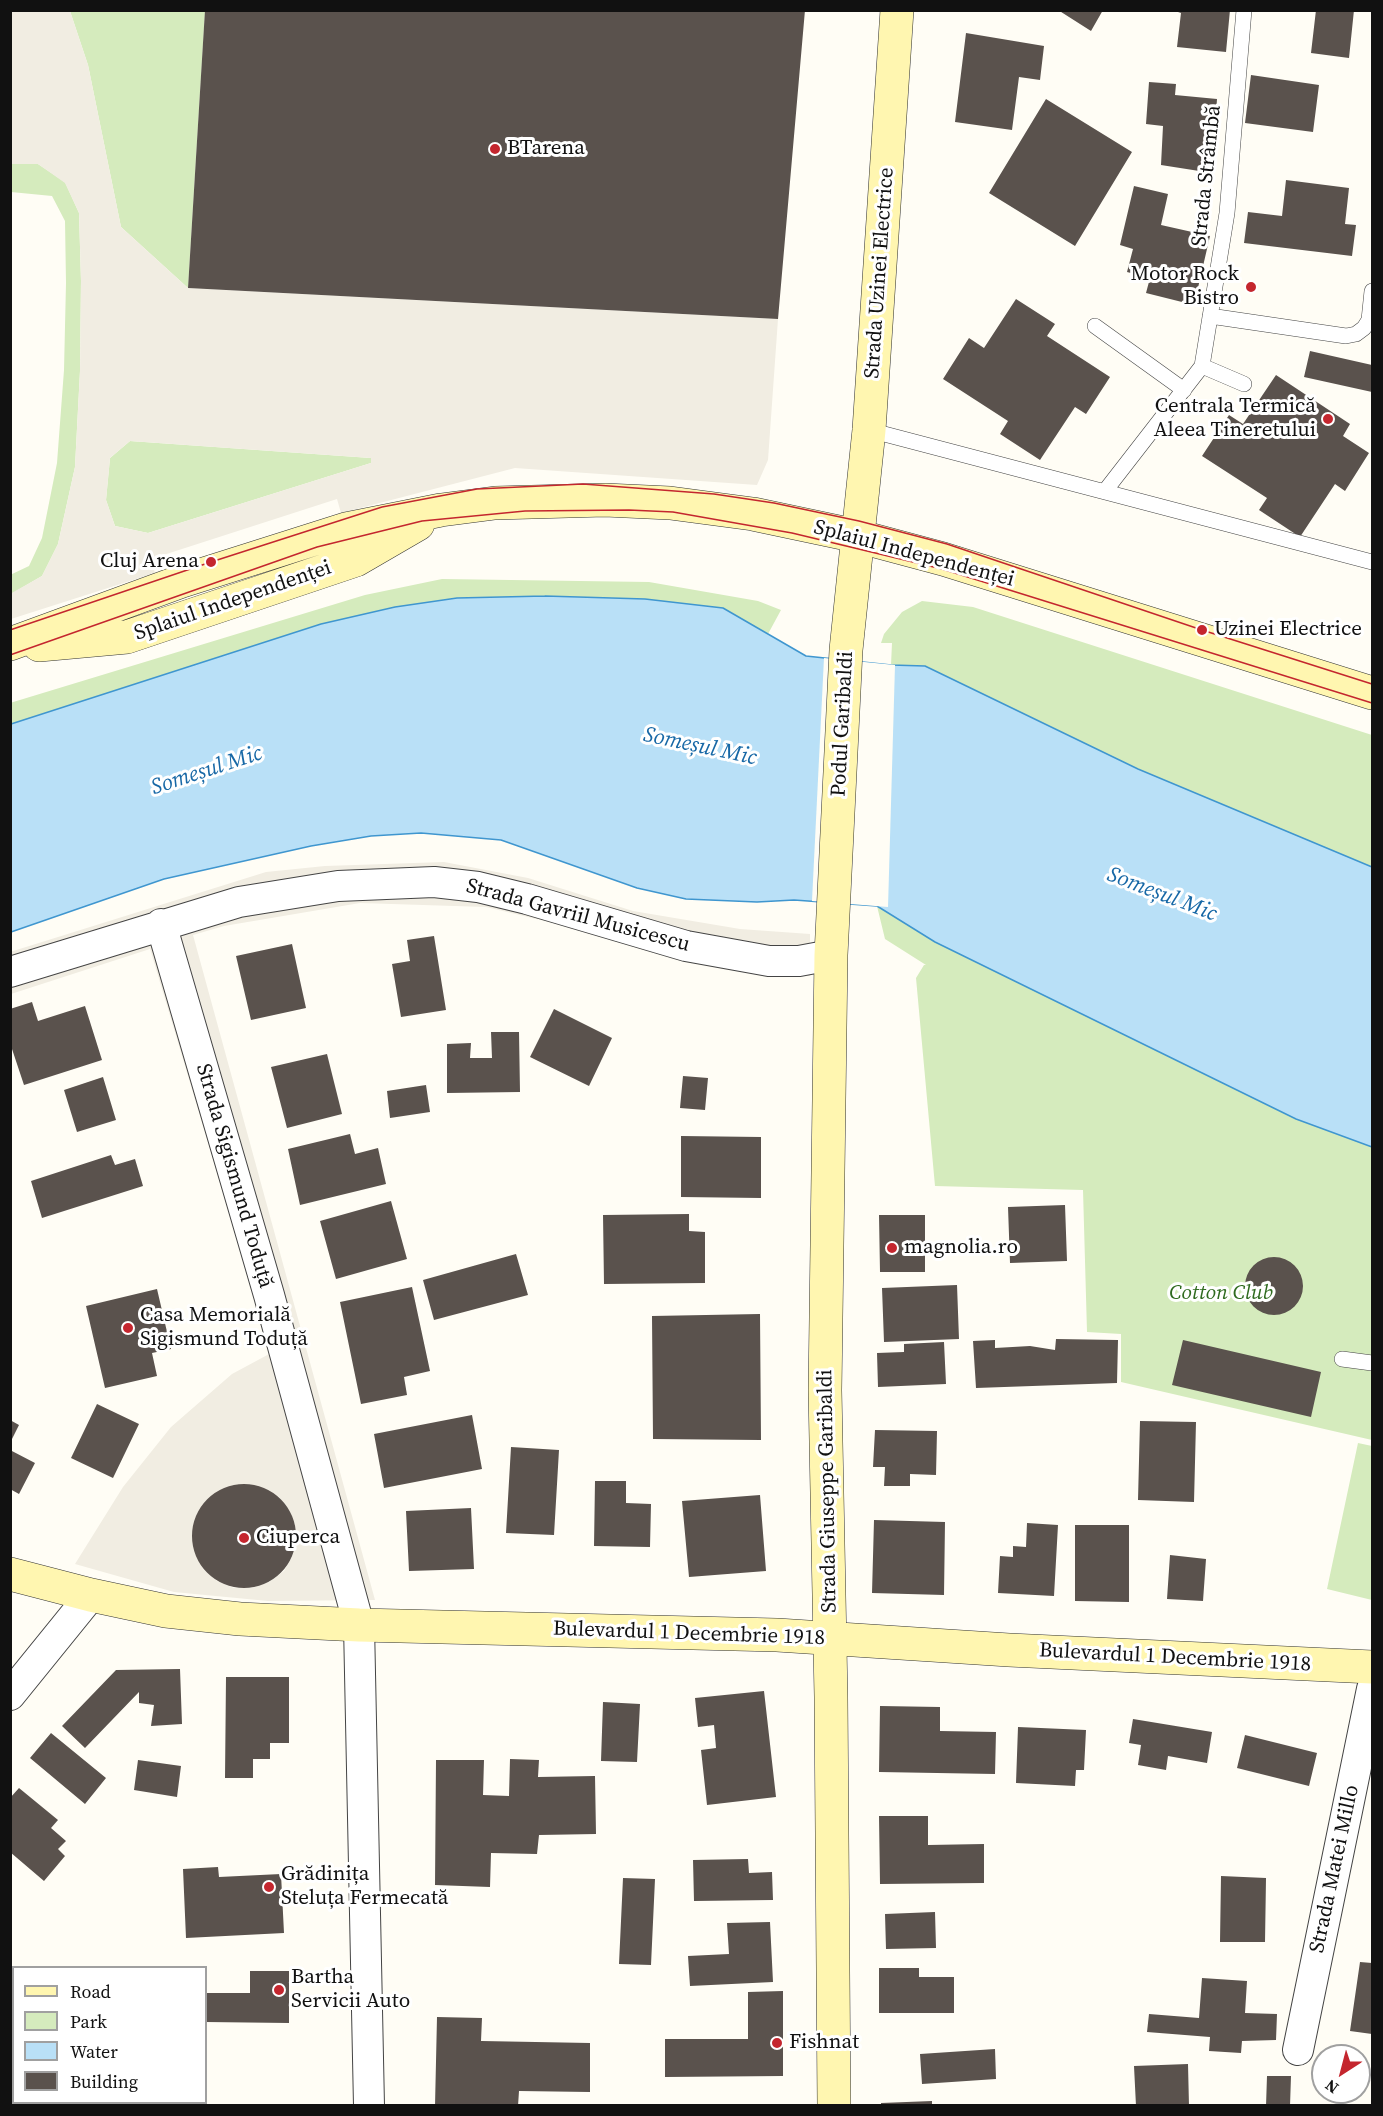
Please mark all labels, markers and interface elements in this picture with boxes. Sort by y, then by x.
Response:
street label: Strada Strâmbă [1187,104,1227,248]
place label: BTarena [507,136,585,162]
marker: BTarena [488,142,502,156]
street label: Strada Uzinei Electrice [860,166,900,380]
place label: Motor Rock Bistro [1131,262,1239,312]
marker: Motor Rock Bistro [1244,280,1258,294]
place label: Centrala Termică Aleea Tineretului [1154,394,1316,444]
marker: Centrala Termică Aleea Tineretului [1321,412,1335,426]
street label: Splaiul Independenței [811,515,1017,593]
place label: Cluj Arena [100,549,199,575]
street label: Splaiul Independenței [131,555,335,647]
marker: Cluj Arena [204,555,218,569]
place label: Uzinei Electrice [1214,617,1362,643]
marker: Uzinei Electrice [1195,623,1209,637]
street label: Podul Garibaldi [827,651,859,797]
water label: Someșul Mic [641,722,759,772]
water label: Someșul Mic [148,741,266,801]
water label: Someșul Mic [1103,862,1221,928]
street label: Strada Gavriil Musicescu [463,874,693,958]
street label: Strada Sigismund Toduță [190,1061,278,1291]
place label: magnolia.ro [904,1235,1018,1261]
marker: magnolia.ro [885,1241,899,1255]
park label: Cotton Club [1169,1281,1273,1307]
place label: Casa Memorială Sigismund Toduță [140,1303,308,1353]
marker: Casa Memorială Sigismund Toduță [121,1321,135,1335]
street label: Strada Giuseppe Garibaldi [813,1369,843,1613]
place label: Ciuperca [256,1525,340,1551]
marker: Ciuperca [237,1531,251,1545]
street label: Bulevardul 1 Decembrie 1918 [553,1617,825,1651]
street label: Bulevardul 1 Decembrie 1918 [1038,1638,1312,1678]
street label: Strada Matei Millo [1305,1783,1365,1955]
place label: Grădinița Steluța Fermecată [281,1862,449,1912]
marker: Grădinița Steluța Fermecată [262,1880,276,1894]
place label: Bartha Servicii Auto [291,1965,410,2015]
legend [12,1966,207,2104]
text: Road [70,1979,111,2004]
marker: Bartha Servicii Auto [272,1983,286,1997]
text: Park [70,2009,107,2034]
place label: Fishnat [789,2030,859,2056]
marker: Fishnat [770,2036,784,2050]
text: Water [70,2039,118,2064]
north arrow [1311,2044,1371,2104]
text: Building [70,2069,138,2094]
text: N [1320,2075,1343,2099]

